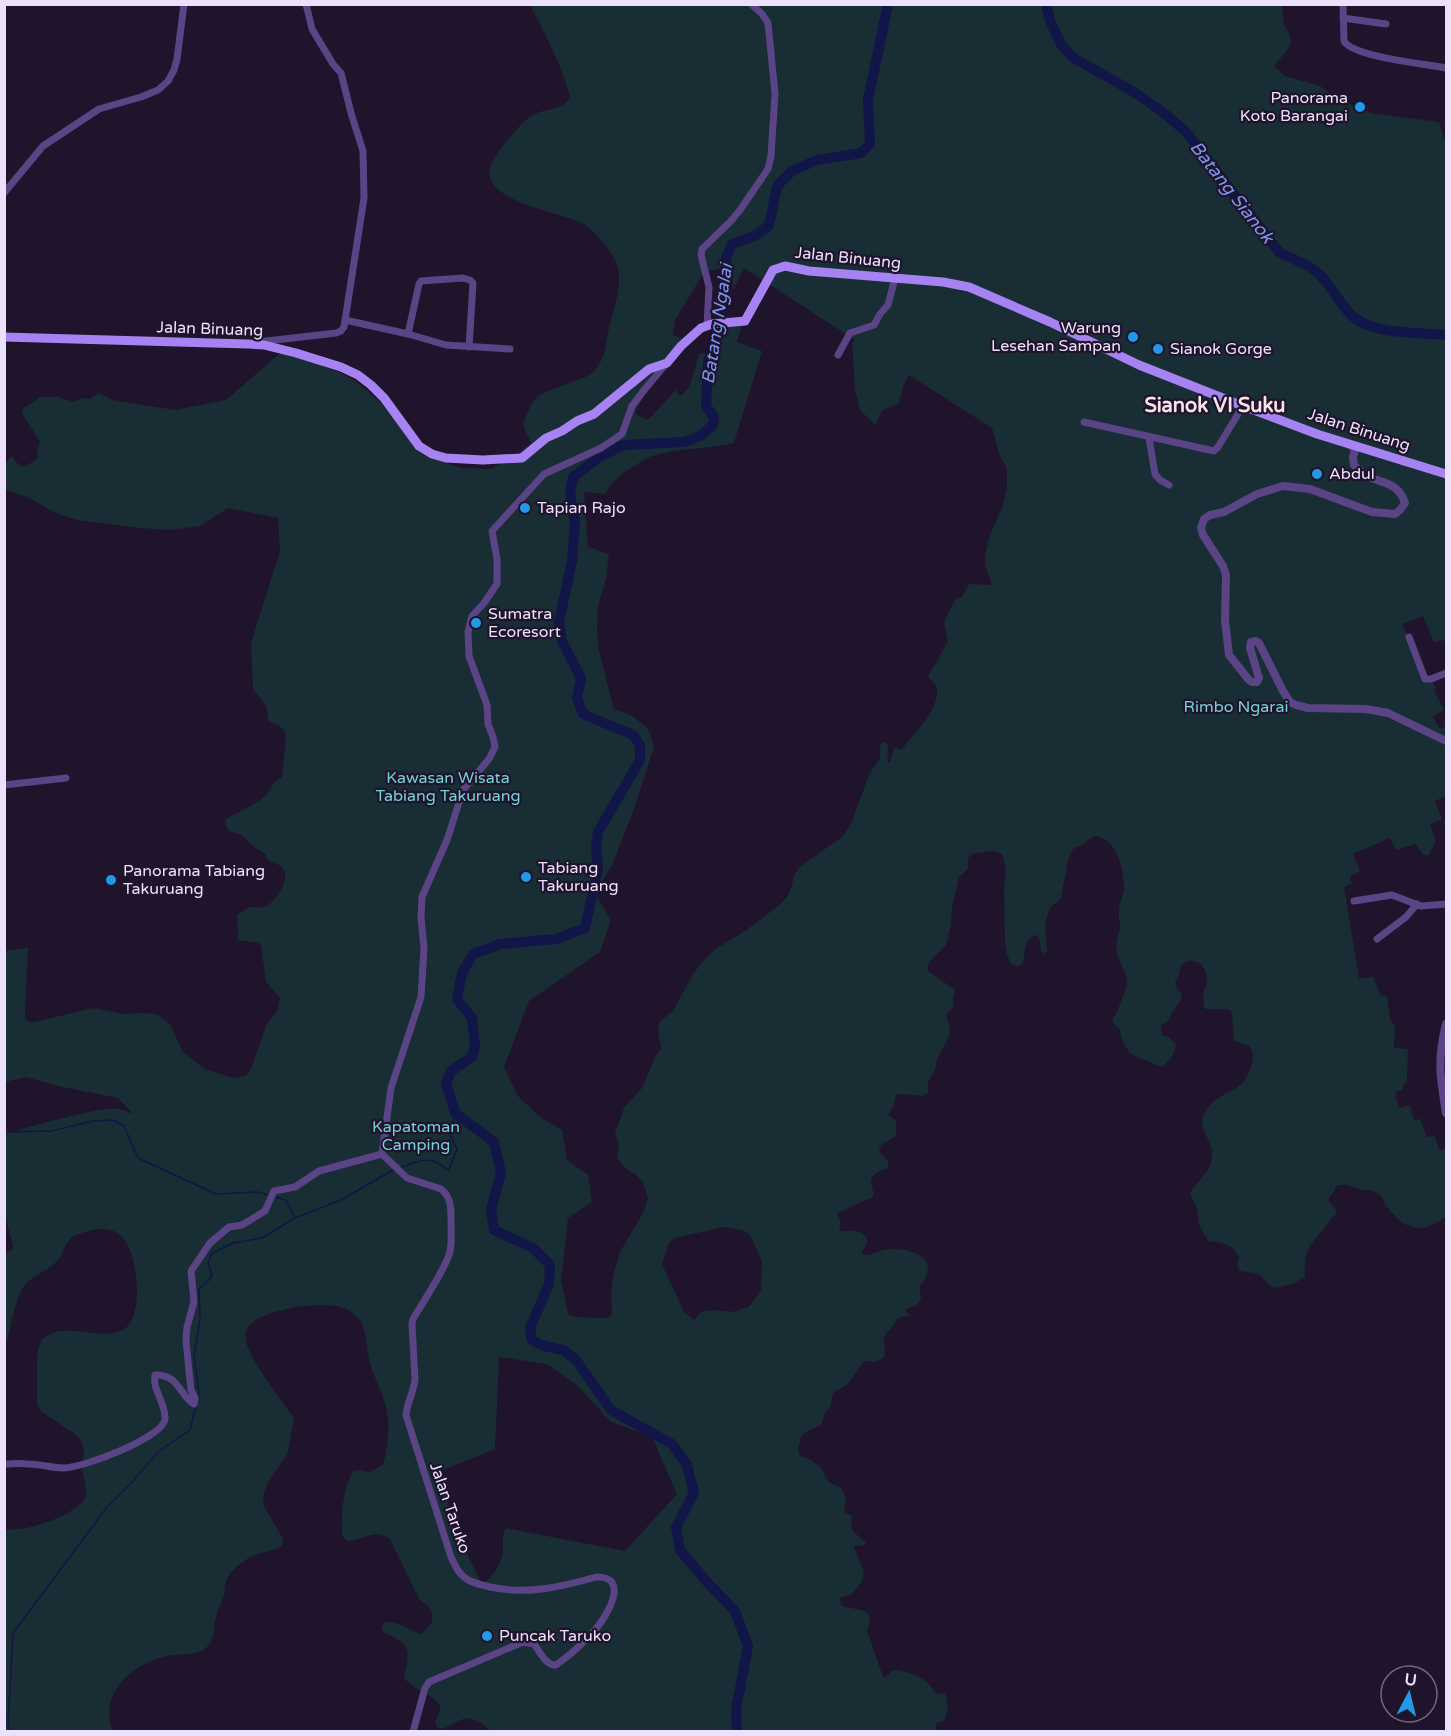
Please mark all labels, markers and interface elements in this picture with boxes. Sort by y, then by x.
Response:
place label: Panorama Koto Barangai [1240,88,1348,126]
marker: Panorama Koto Barangai [1353,100,1367,114]
water label: Batang Sianok [1185,137,1279,248]
street label: Jalan Binuang [794,242,902,274]
water label: Batang Ngalai [697,260,738,386]
street label: Jalan Binuang [156,317,264,341]
place label: Warung Lesehan Sampan [991,318,1121,356]
marker: Warung Lesehan Sampan [1126,330,1140,344]
place label: Sianok Gorge [1170,339,1272,359]
marker: Sianok Gorge [1151,342,1165,356]
district label: Sianok VI Suku [1145,394,1285,418]
street label: Jalan Binuang [1305,404,1413,456]
place label: Abdul [1329,464,1375,484]
marker: Abdul [1310,467,1324,481]
place label: Tapian Rajo [537,498,626,518]
marker: Tapian Rajo [518,501,532,515]
place label: Sumatra Ecoresort [488,604,561,642]
marker: Sumatra Ecoresort [469,616,483,630]
park label: Rimbo Ngarai [1184,697,1288,717]
park label: Kawasan Wisata Tabiang Takuruang [375,768,521,806]
place label: Tabiang Takuruang [538,858,619,896]
place label: Panorama Tabiang Takuruang [123,861,265,899]
marker: Tabiang Takuruang [519,870,533,884]
marker: Panorama Tabiang Takuruang [104,873,118,887]
park label: Kapatoman Camping [372,1117,460,1155]
street label: Jalan Taruko [425,1460,475,1556]
place label: Puncak Taruko [499,1626,611,1646]
marker: Puncak Taruko [480,1629,494,1643]
north arrow [1379,1664,1439,1724]
text: U [1403,1669,1418,1691]

